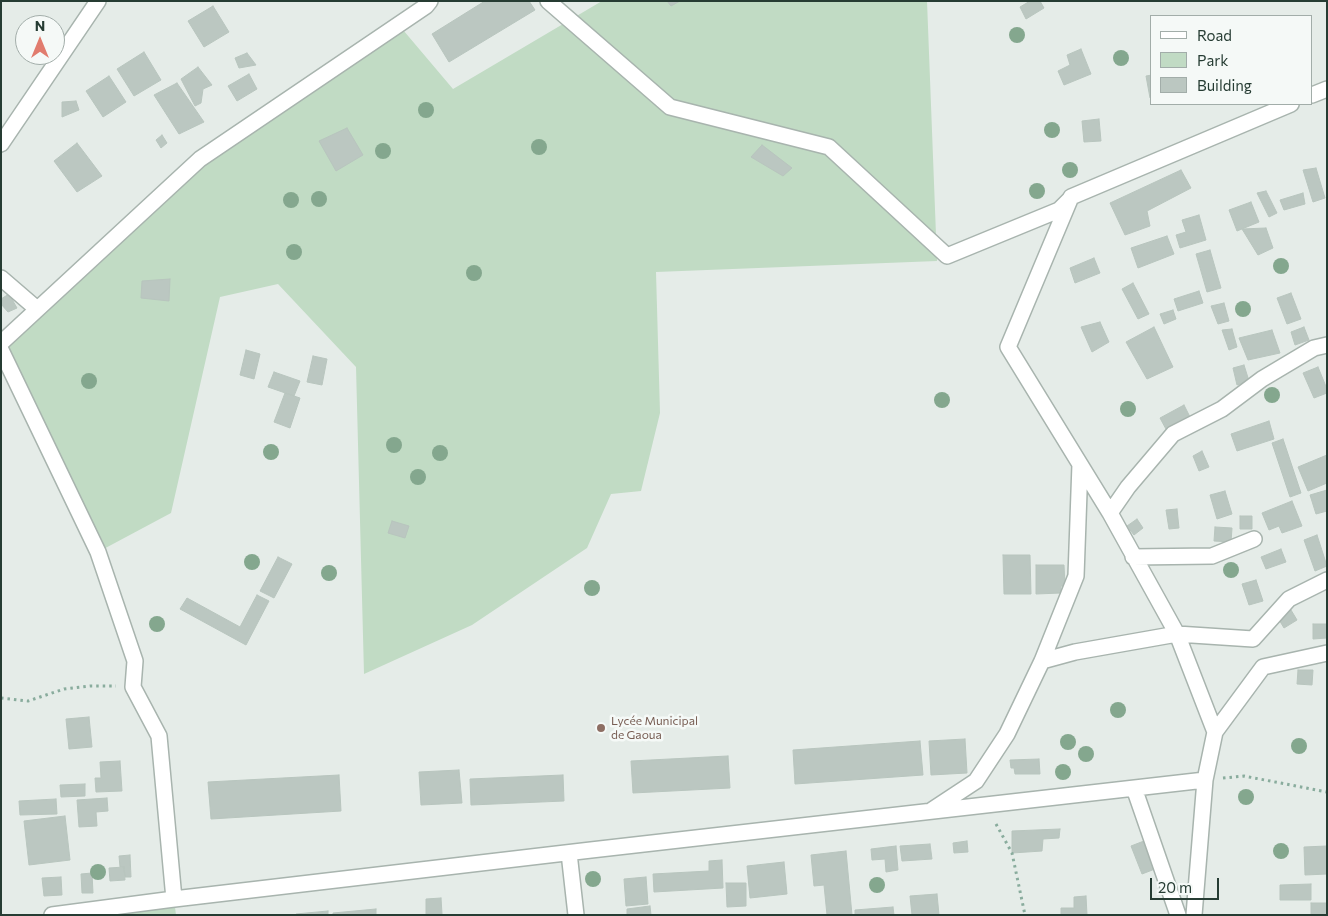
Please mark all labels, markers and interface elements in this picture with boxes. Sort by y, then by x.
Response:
north arrow [15,15,65,65]
legend [1150,15,1313,105]
text: N [35,17,45,34]
text: Road [1197,26,1232,44]
text: Park [1197,51,1228,69]
text: Building [1197,76,1252,94]
place label: Lycée Municipal de Gaoua [611,714,698,742]
marker: Lycée Municipal de Gaoua [595,722,607,734]
scale bar [1153,868,1222,900]
text: 20 m [1158,878,1192,896]

